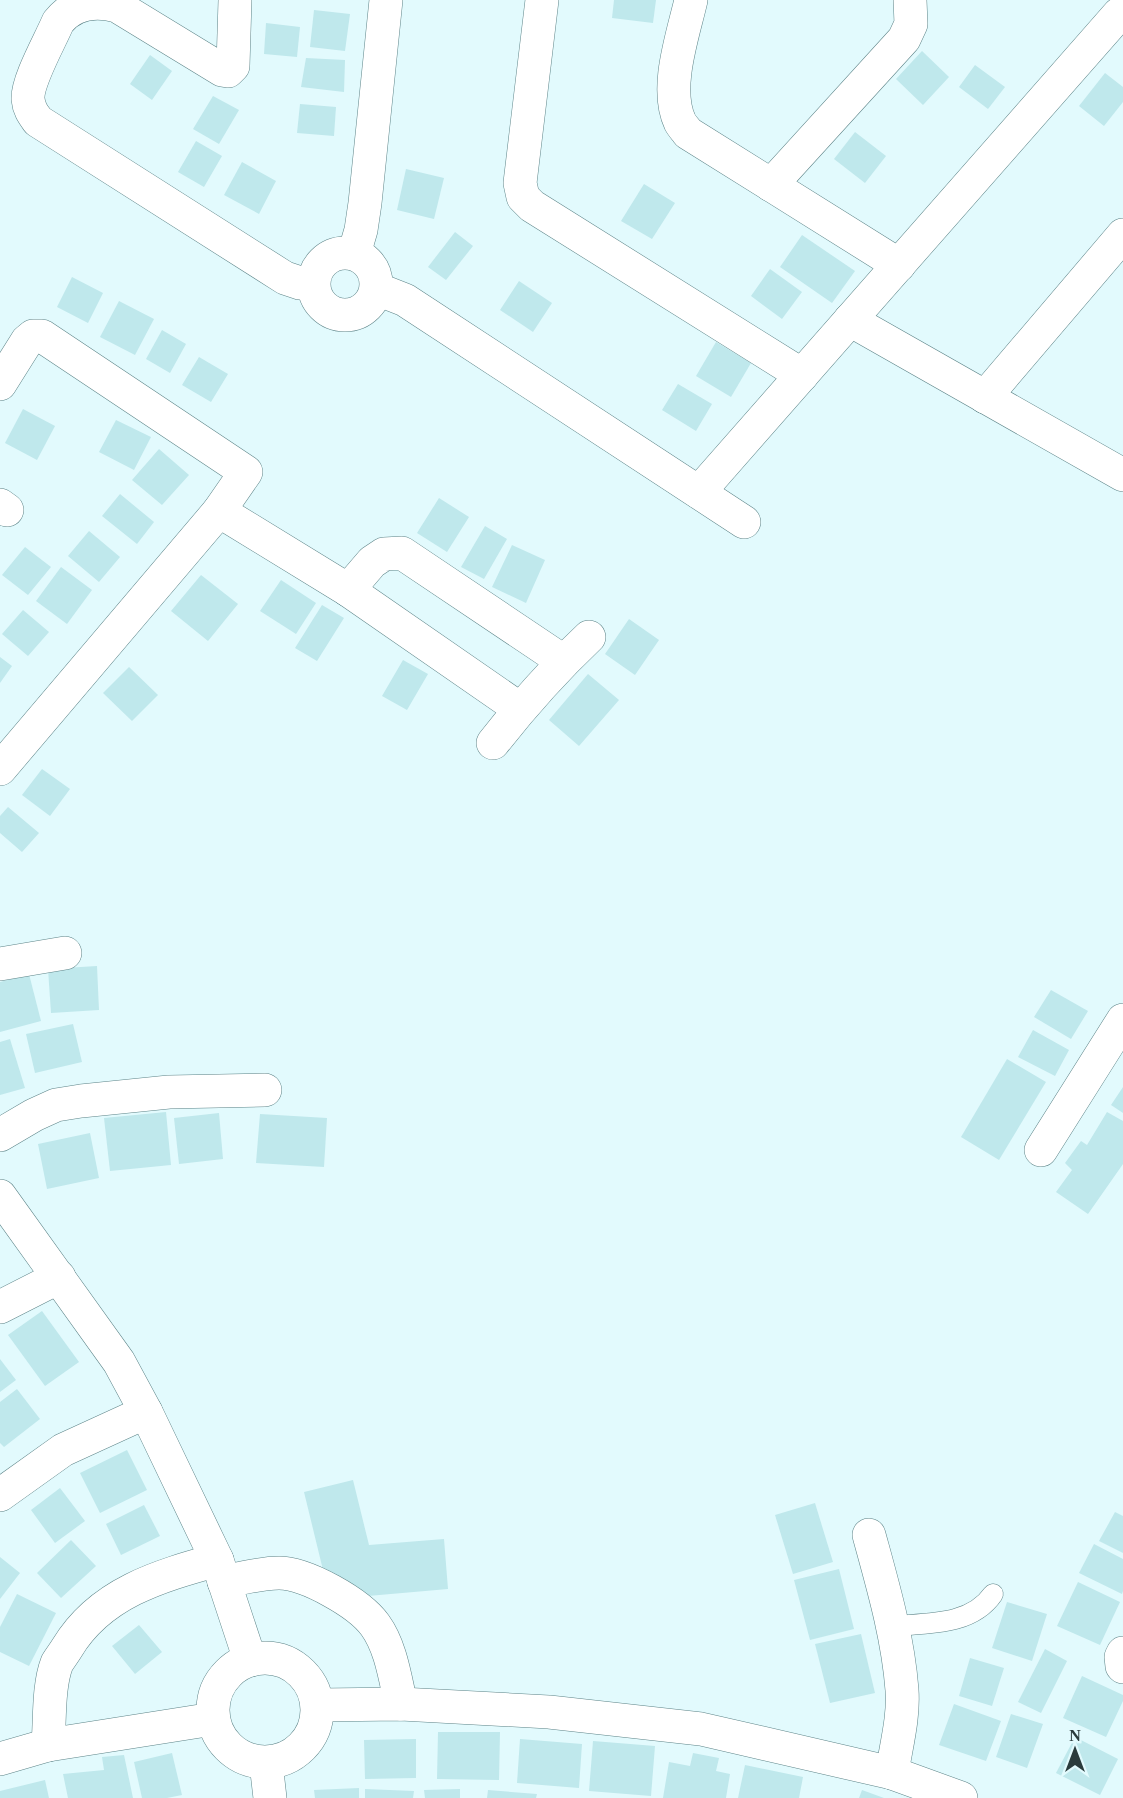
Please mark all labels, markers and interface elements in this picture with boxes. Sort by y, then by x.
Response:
north arrow [1045,1720,1105,1780]
text: N [1069,1727,1081,1744]

